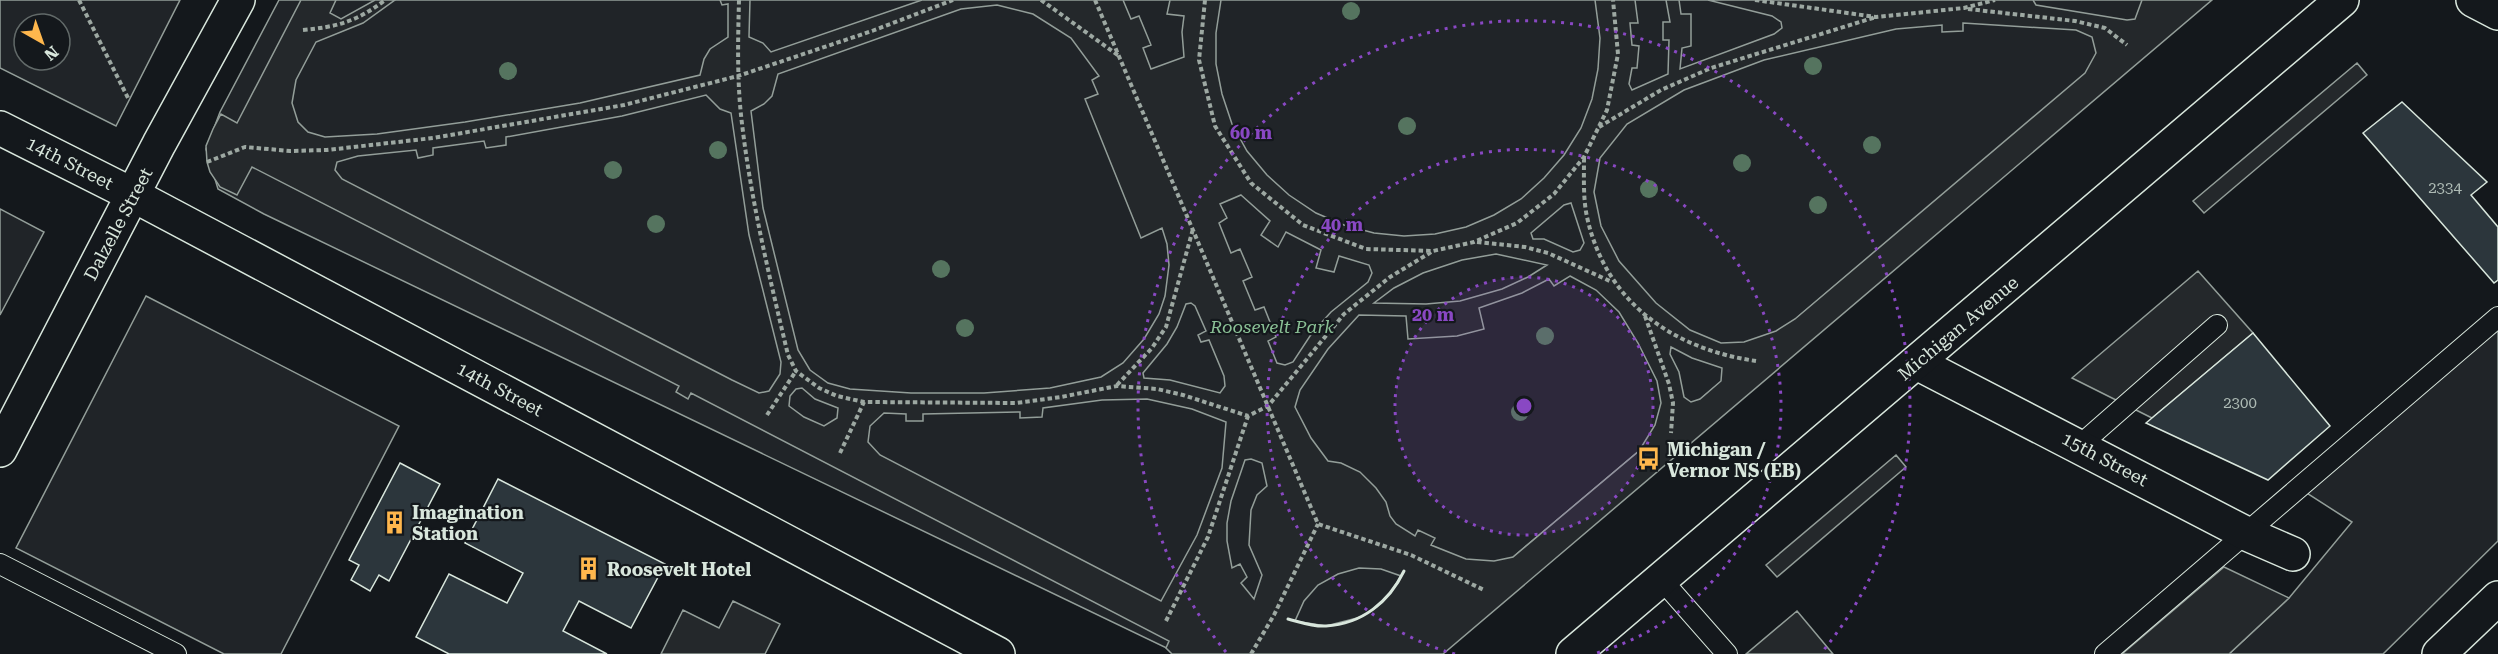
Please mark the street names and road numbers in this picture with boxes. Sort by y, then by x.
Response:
street label: 14th Street [23,132,117,194]
street label: Dalzelle Street [79,164,157,284]
street label: Michigan Avenue [1894,271,2023,384]
street label: 14th Street [453,358,547,421]
street label: 15th Street [2058,428,2152,491]

